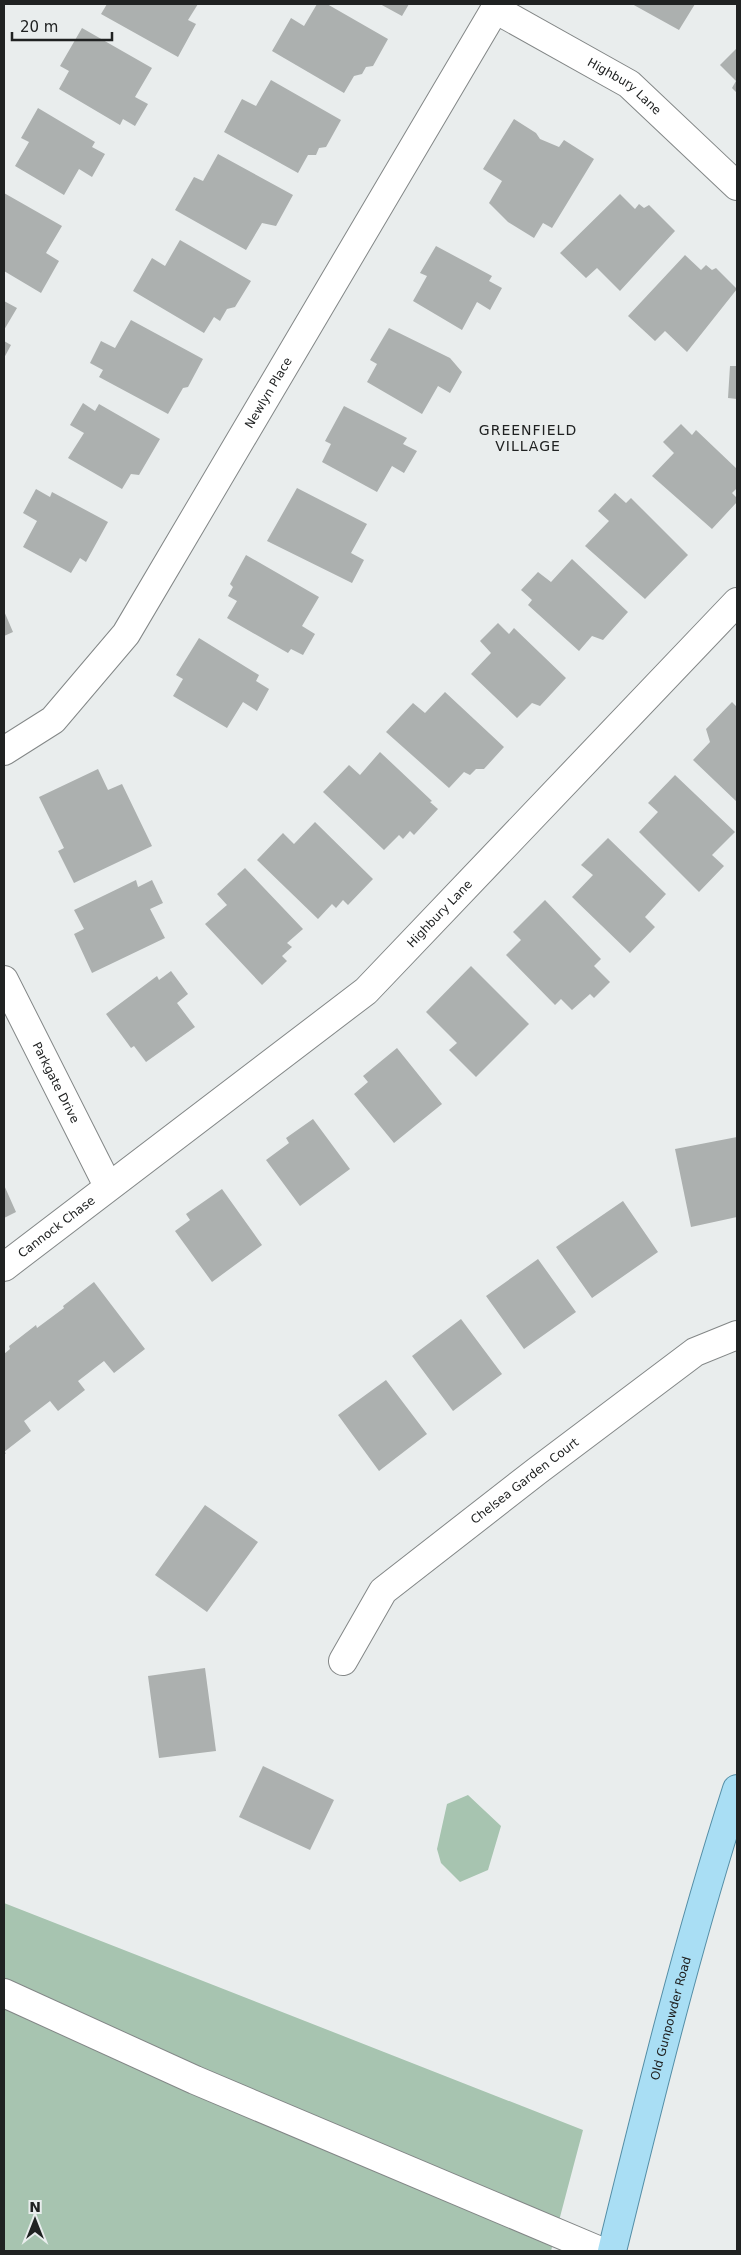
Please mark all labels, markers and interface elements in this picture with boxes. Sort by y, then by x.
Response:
scale bar [12,10,112,42]
text: 20 m [20,18,58,36]
street label: Highbury Lane [585,55,664,117]
street label: Newlyn Place [242,355,295,431]
district label: GREENFIELD VILLAGE [479,422,577,454]
street label: Highbury Lane [404,877,475,950]
street label: Parkgate Drive [30,1040,82,1125]
street label: Cannock Chase [15,1193,98,1261]
street label: Chelsea Garden Court [468,1435,582,1527]
street label: Old Gunpowder Road [648,1955,694,2082]
north arrow [10,2195,60,2245]
text: N [29,2199,41,2215]

